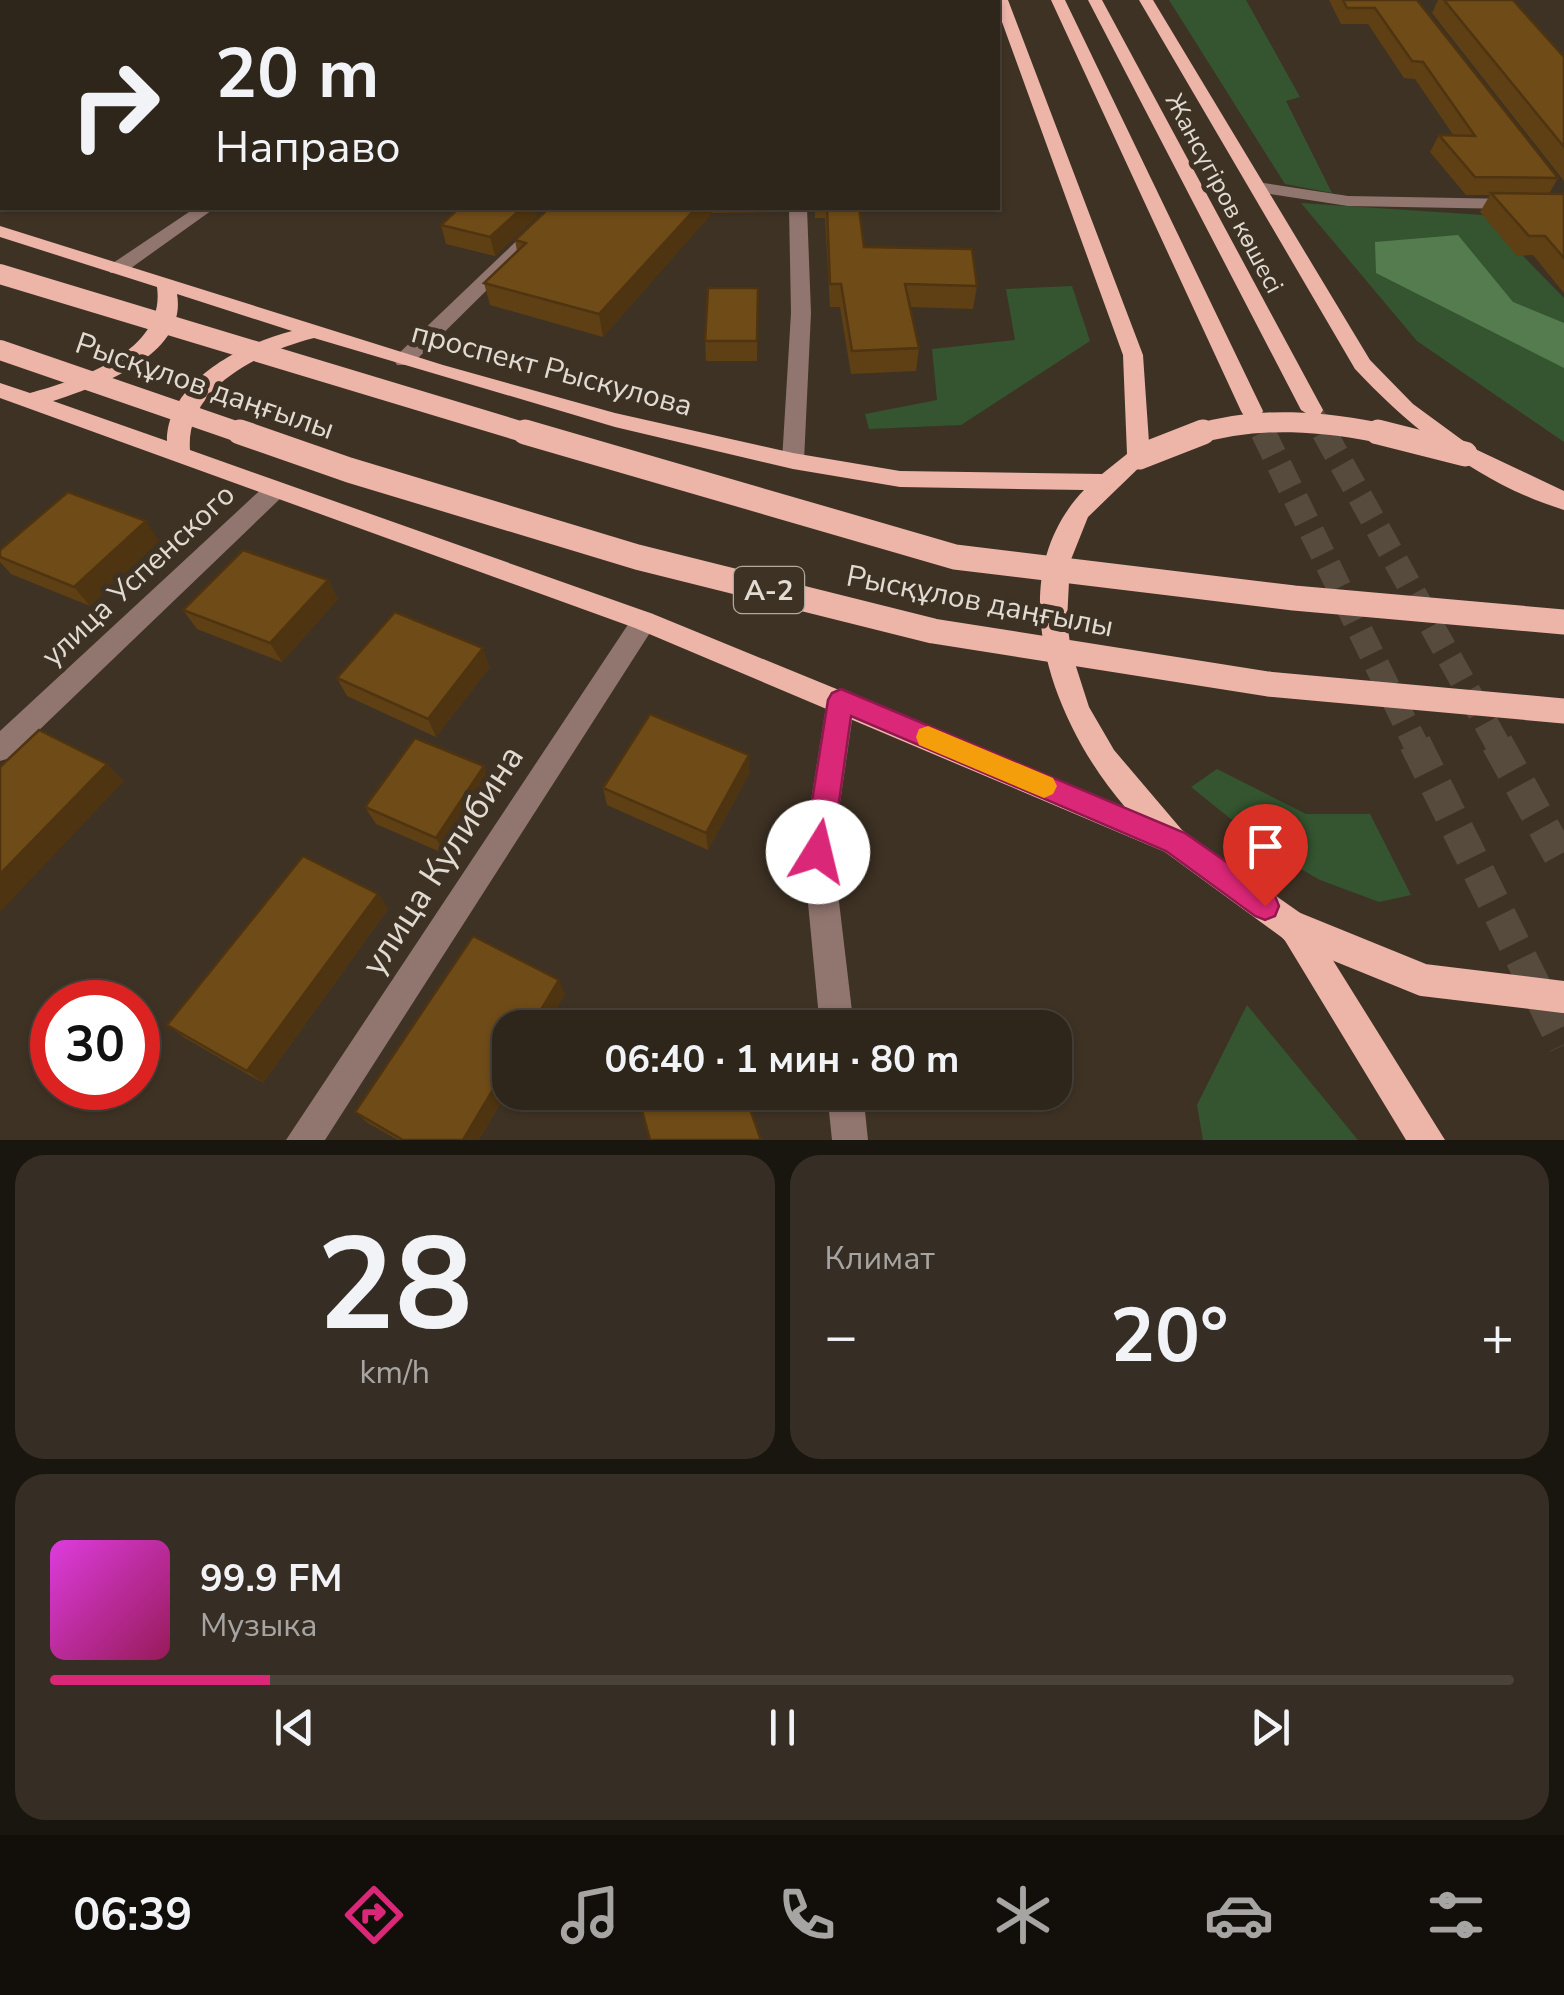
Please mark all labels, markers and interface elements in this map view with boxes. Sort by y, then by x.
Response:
text: 20 m [215,26,379,122]
icon: right [50,40,180,170]
street label: Жансүгіров көшесі [1157,88,1291,299]
text: Направо [215,117,401,178]
street label: проспект Рыскулова [407,312,697,427]
street label: Рысқұлов даңғылы [70,323,340,450]
street label: улица Успенского [32,475,244,676]
street label: Рысқұлов даңғылы [843,555,1117,648]
road number: A-2 [734,567,804,613]
street label: улица Кулибина [350,736,534,984]
position arrow [766,800,870,904]
pin [1223,804,1308,907]
icon: arrive [1238,819,1293,874]
speed limit sign: 30 [30,980,160,1110]
text: 06:40 · 1 мин · 80 m [605,1034,959,1085]
text: 28 [317,1197,473,1374]
text: Климат [825,1237,935,1280]
text: 20° [1110,1285,1228,1387]
text: − [825,1299,858,1374]
text: + [1481,1299,1514,1374]
text: km/h [359,1351,430,1394]
text: 99.9 FM [200,1553,342,1604]
text: Музыка [200,1604,317,1647]
icon: previous [267,1700,322,1755]
icon: pause [755,1700,810,1755]
icon: next [1243,1700,1298,1755]
icon: directions [339,1880,409,1950]
icon: music [555,1880,625,1950]
icon: phone [772,1880,842,1950]
icon: climate [988,1880,1058,1950]
icon: car [1204,1880,1274,1950]
icon: filters [1421,1880,1491,1950]
text: 06:39 [73,1885,192,1946]

